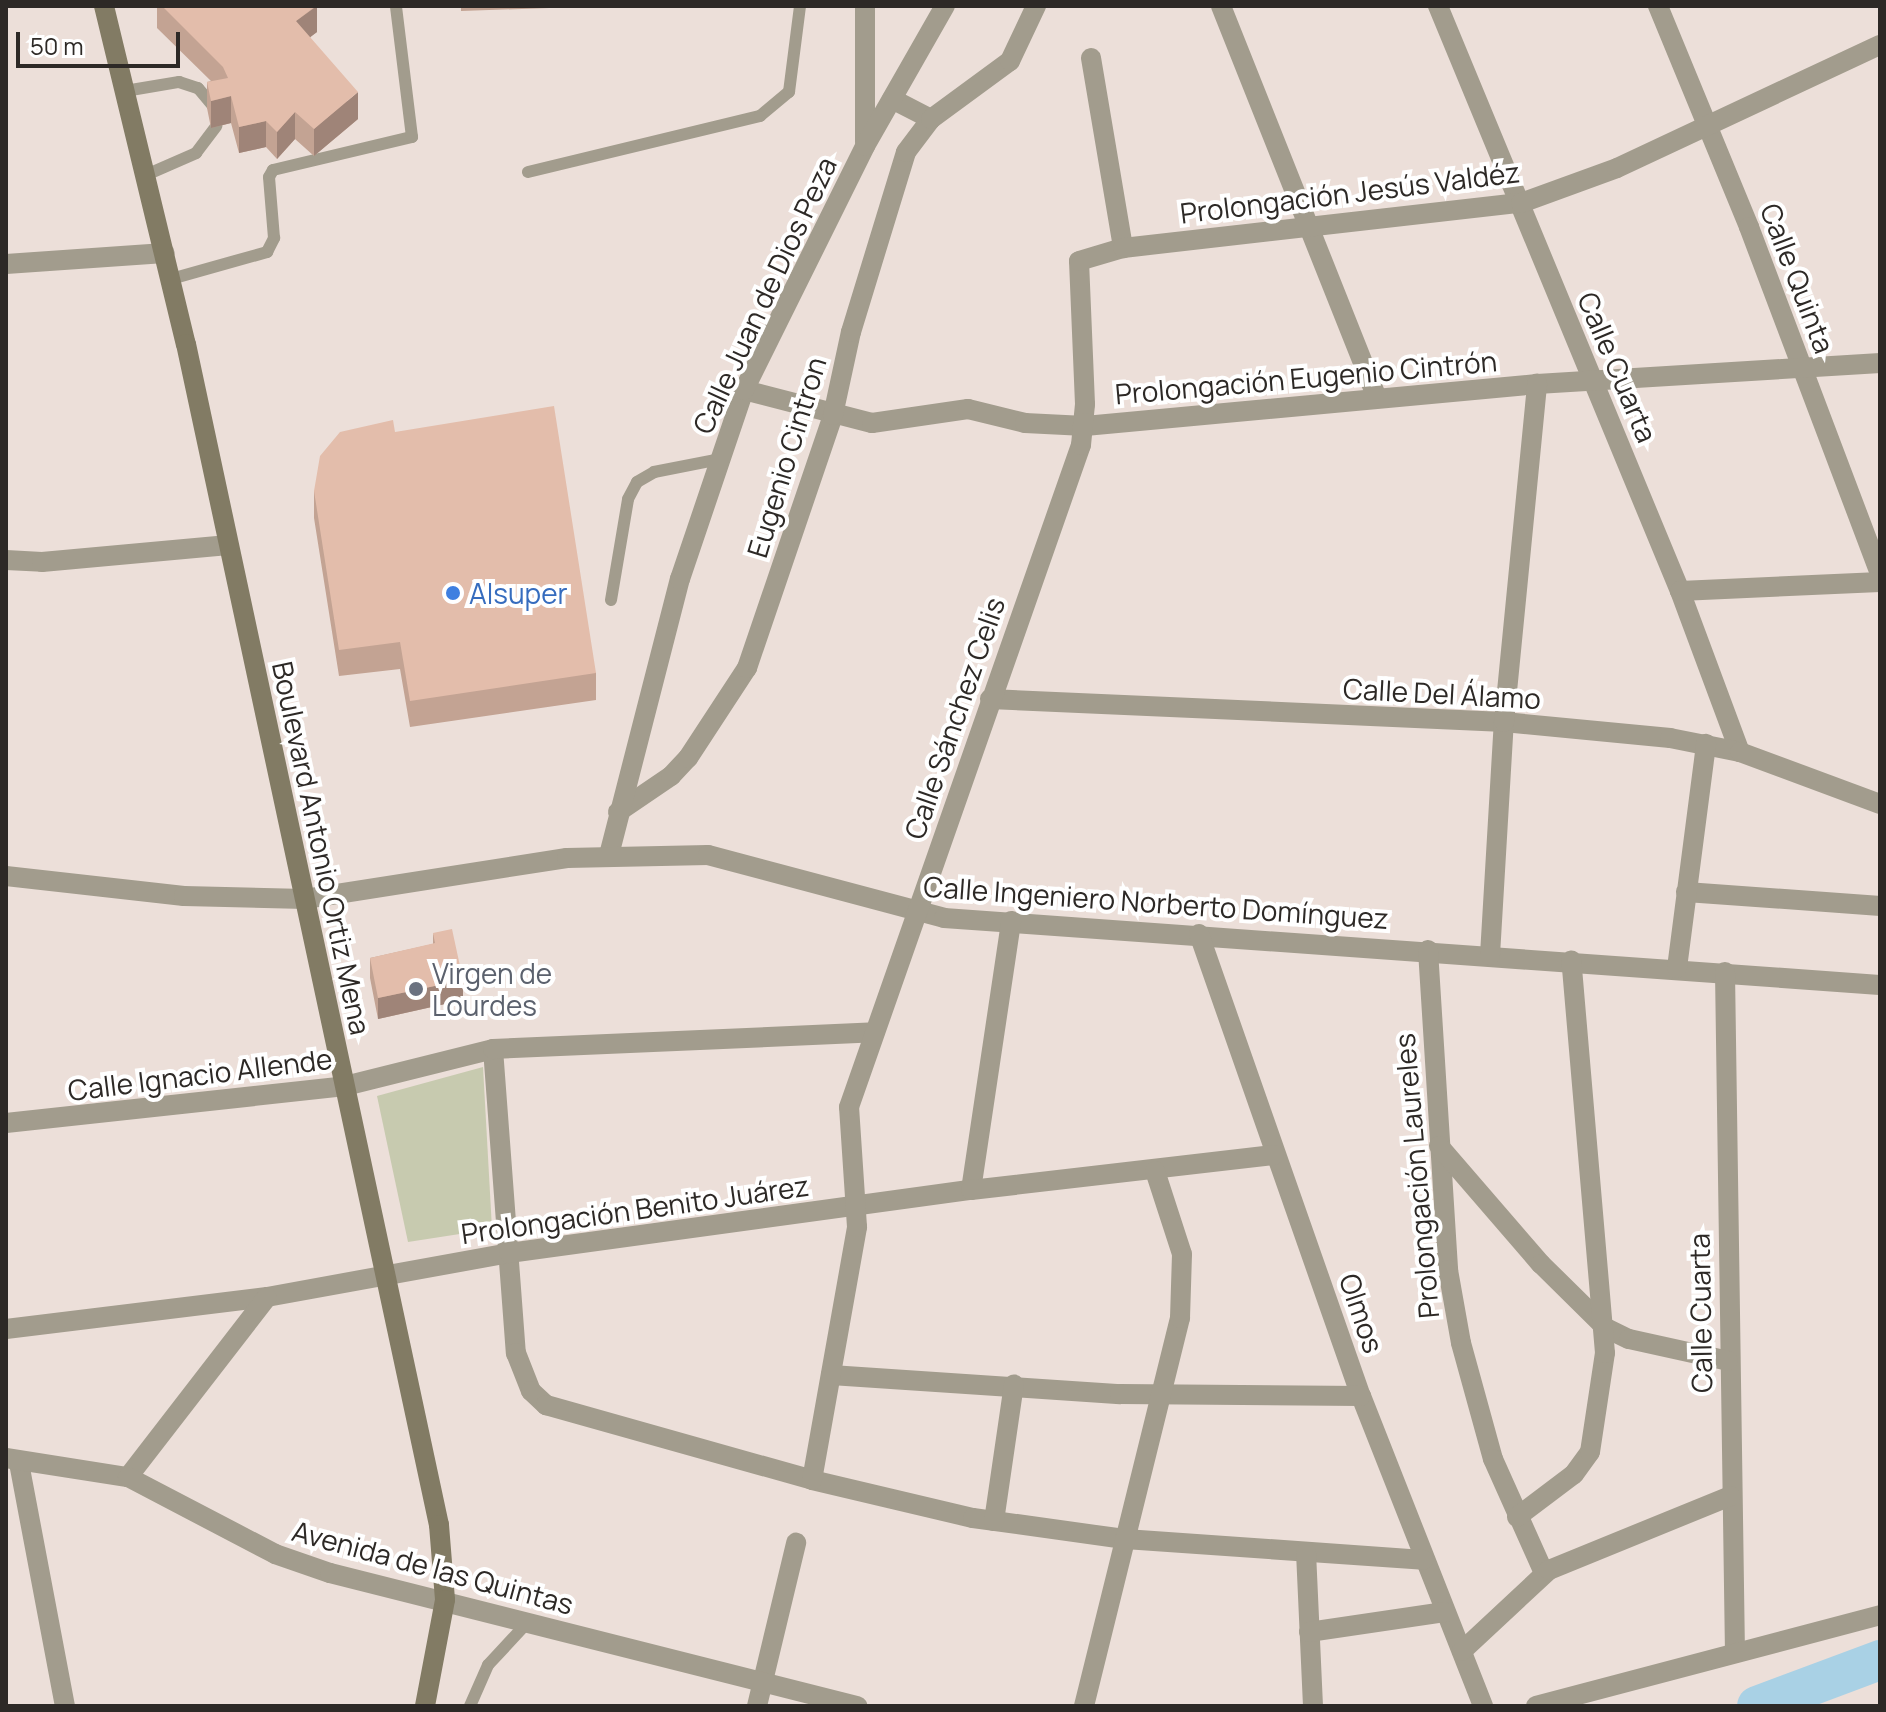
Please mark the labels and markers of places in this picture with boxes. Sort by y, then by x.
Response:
place label: Alsuper [469,576,568,610]
marker: Alsuper [444,584,462,602]
place label: Virgen de Lourdes [432,956,552,1022]
marker: Virgen de Lourdes [407,980,425,998]

